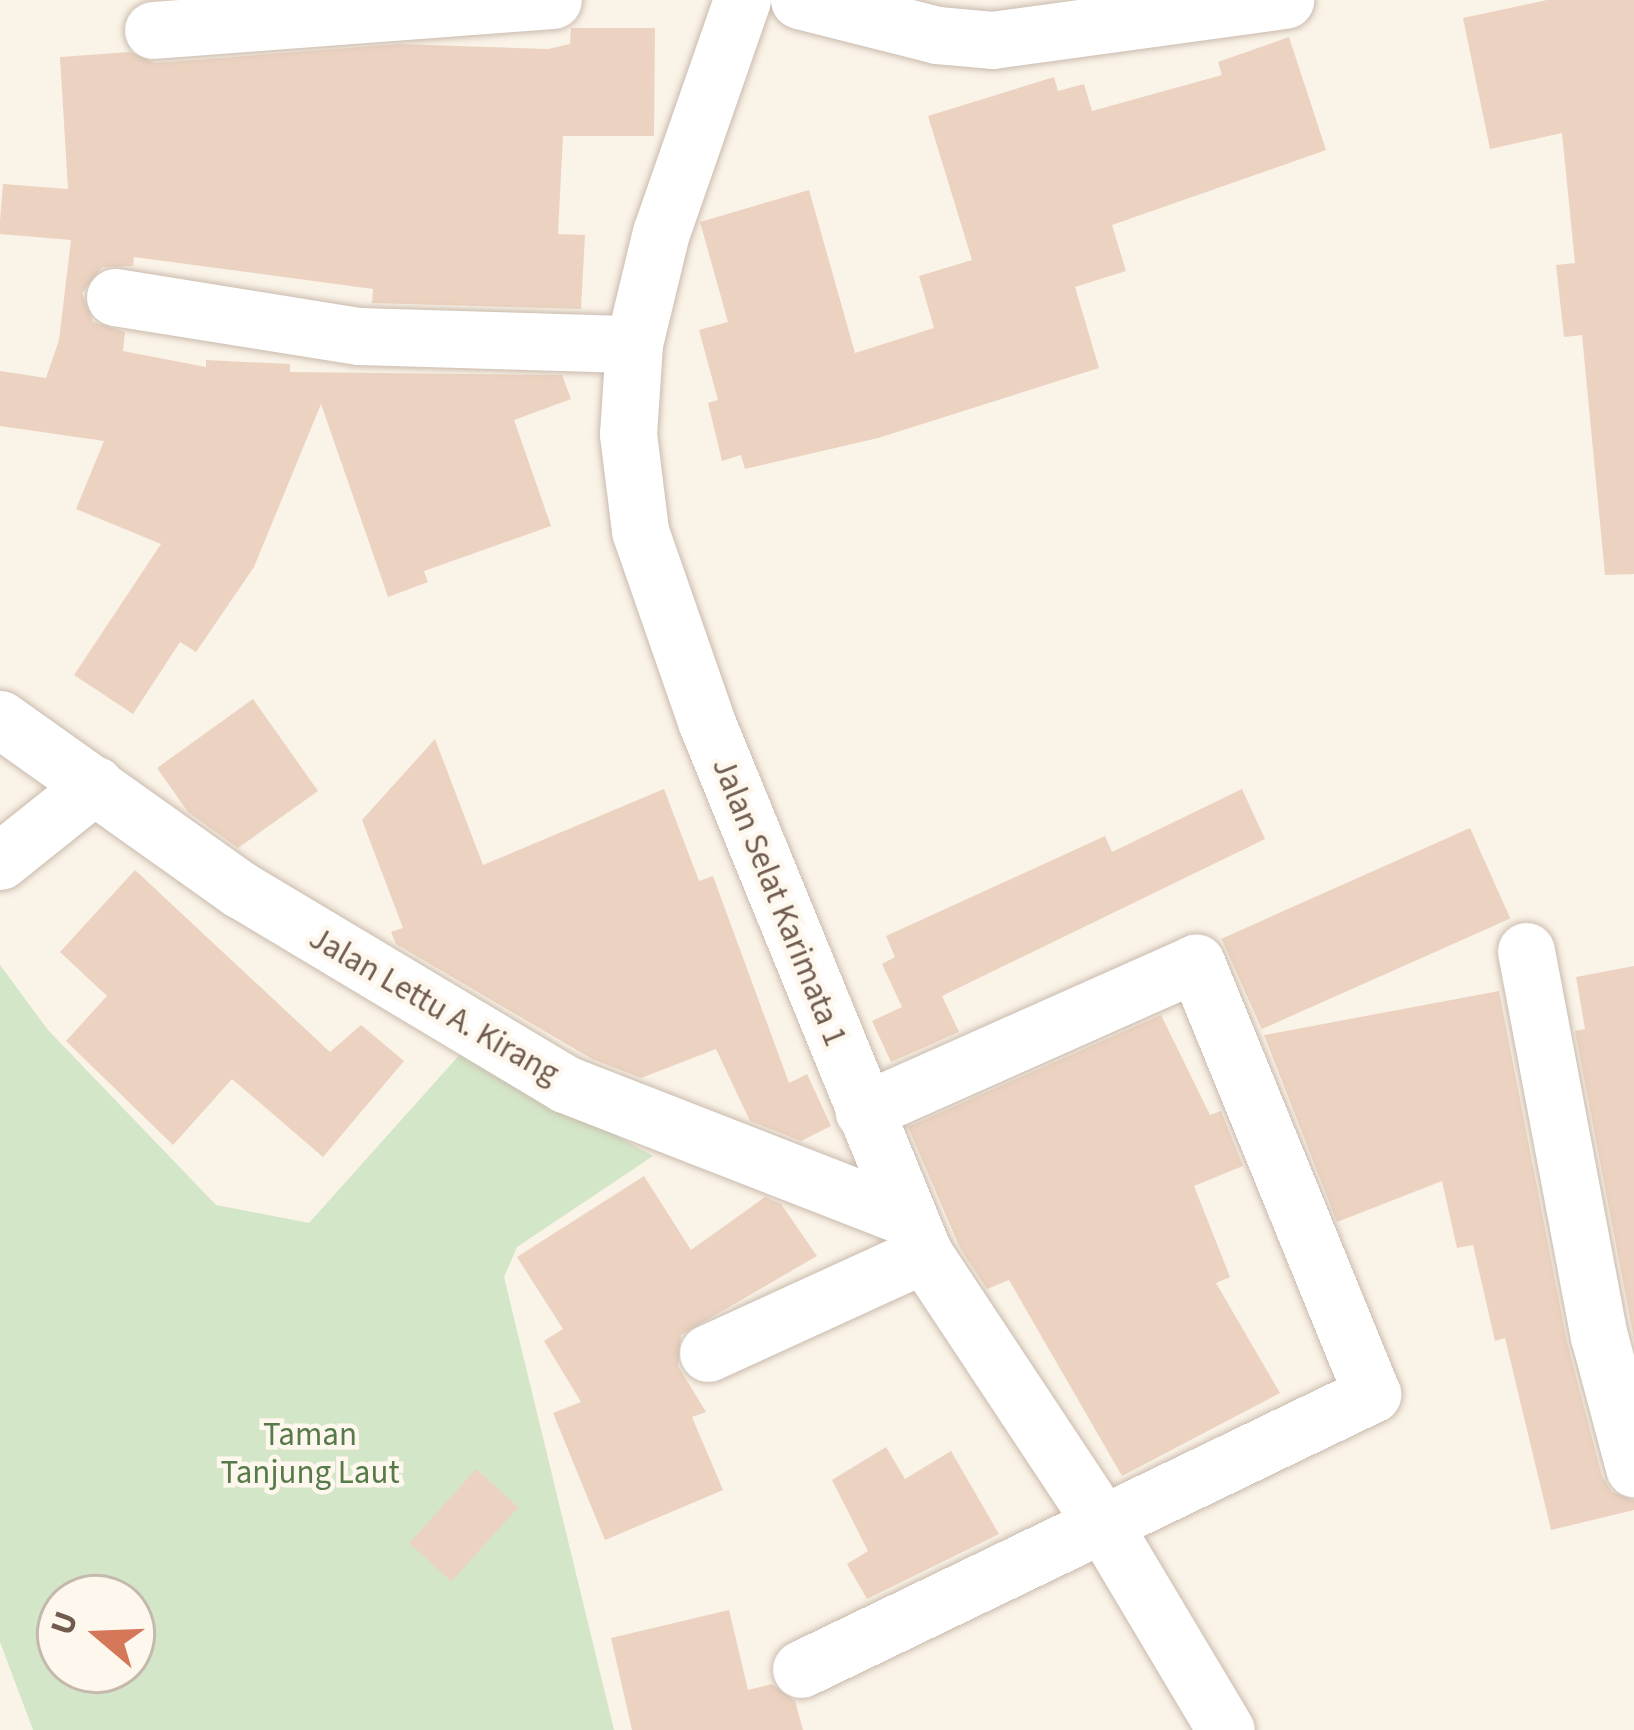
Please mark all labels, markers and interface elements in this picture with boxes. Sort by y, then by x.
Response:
street label: Jalan Selat Karimata 1 [703,752,855,1052]
street label: Jalan Lettu A. Kirang [302,918,566,1094]
park label: Taman Tanjung Laut [220,1415,400,1493]
north arrow [36,1574,156,1694]
text: U [39,1605,90,1641]

